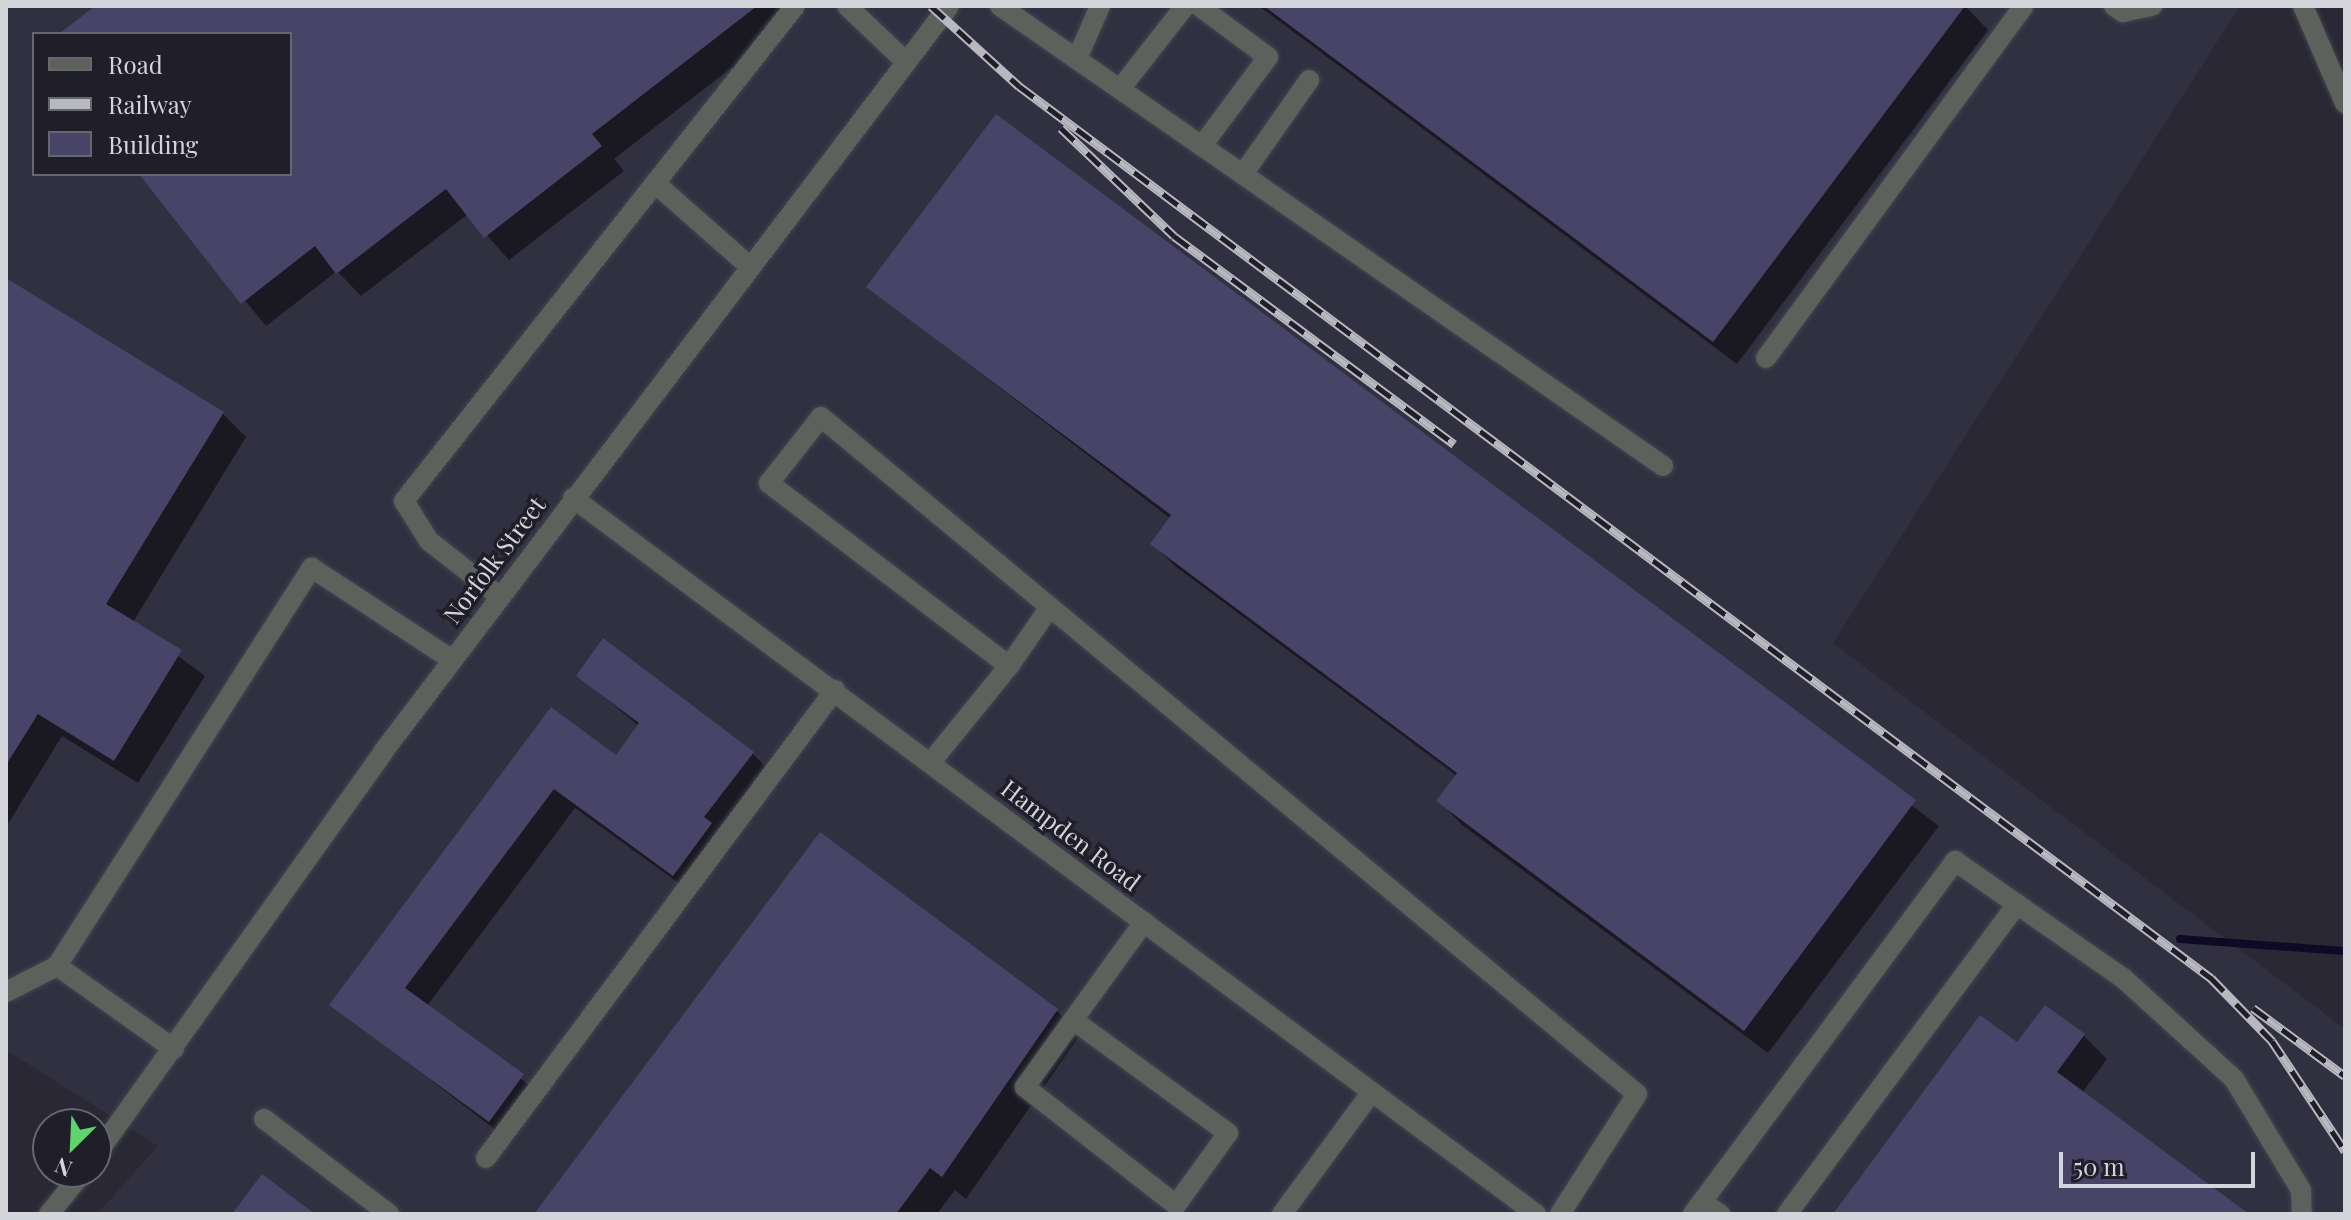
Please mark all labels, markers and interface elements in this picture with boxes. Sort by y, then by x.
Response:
legend [32,32,292,176]
text: Road [108,48,163,80]
text: Railway [108,88,192,120]
text: Building [108,128,198,160]
street label: Norfolk Street [437,491,551,629]
street label: Hampden Road [996,773,1146,897]
north arrow [32,1108,112,1188]
scale bar [2063,1136,2259,1186]
text: 50 m [2073,1150,2125,1182]
text: N [50,1151,76,1185]

